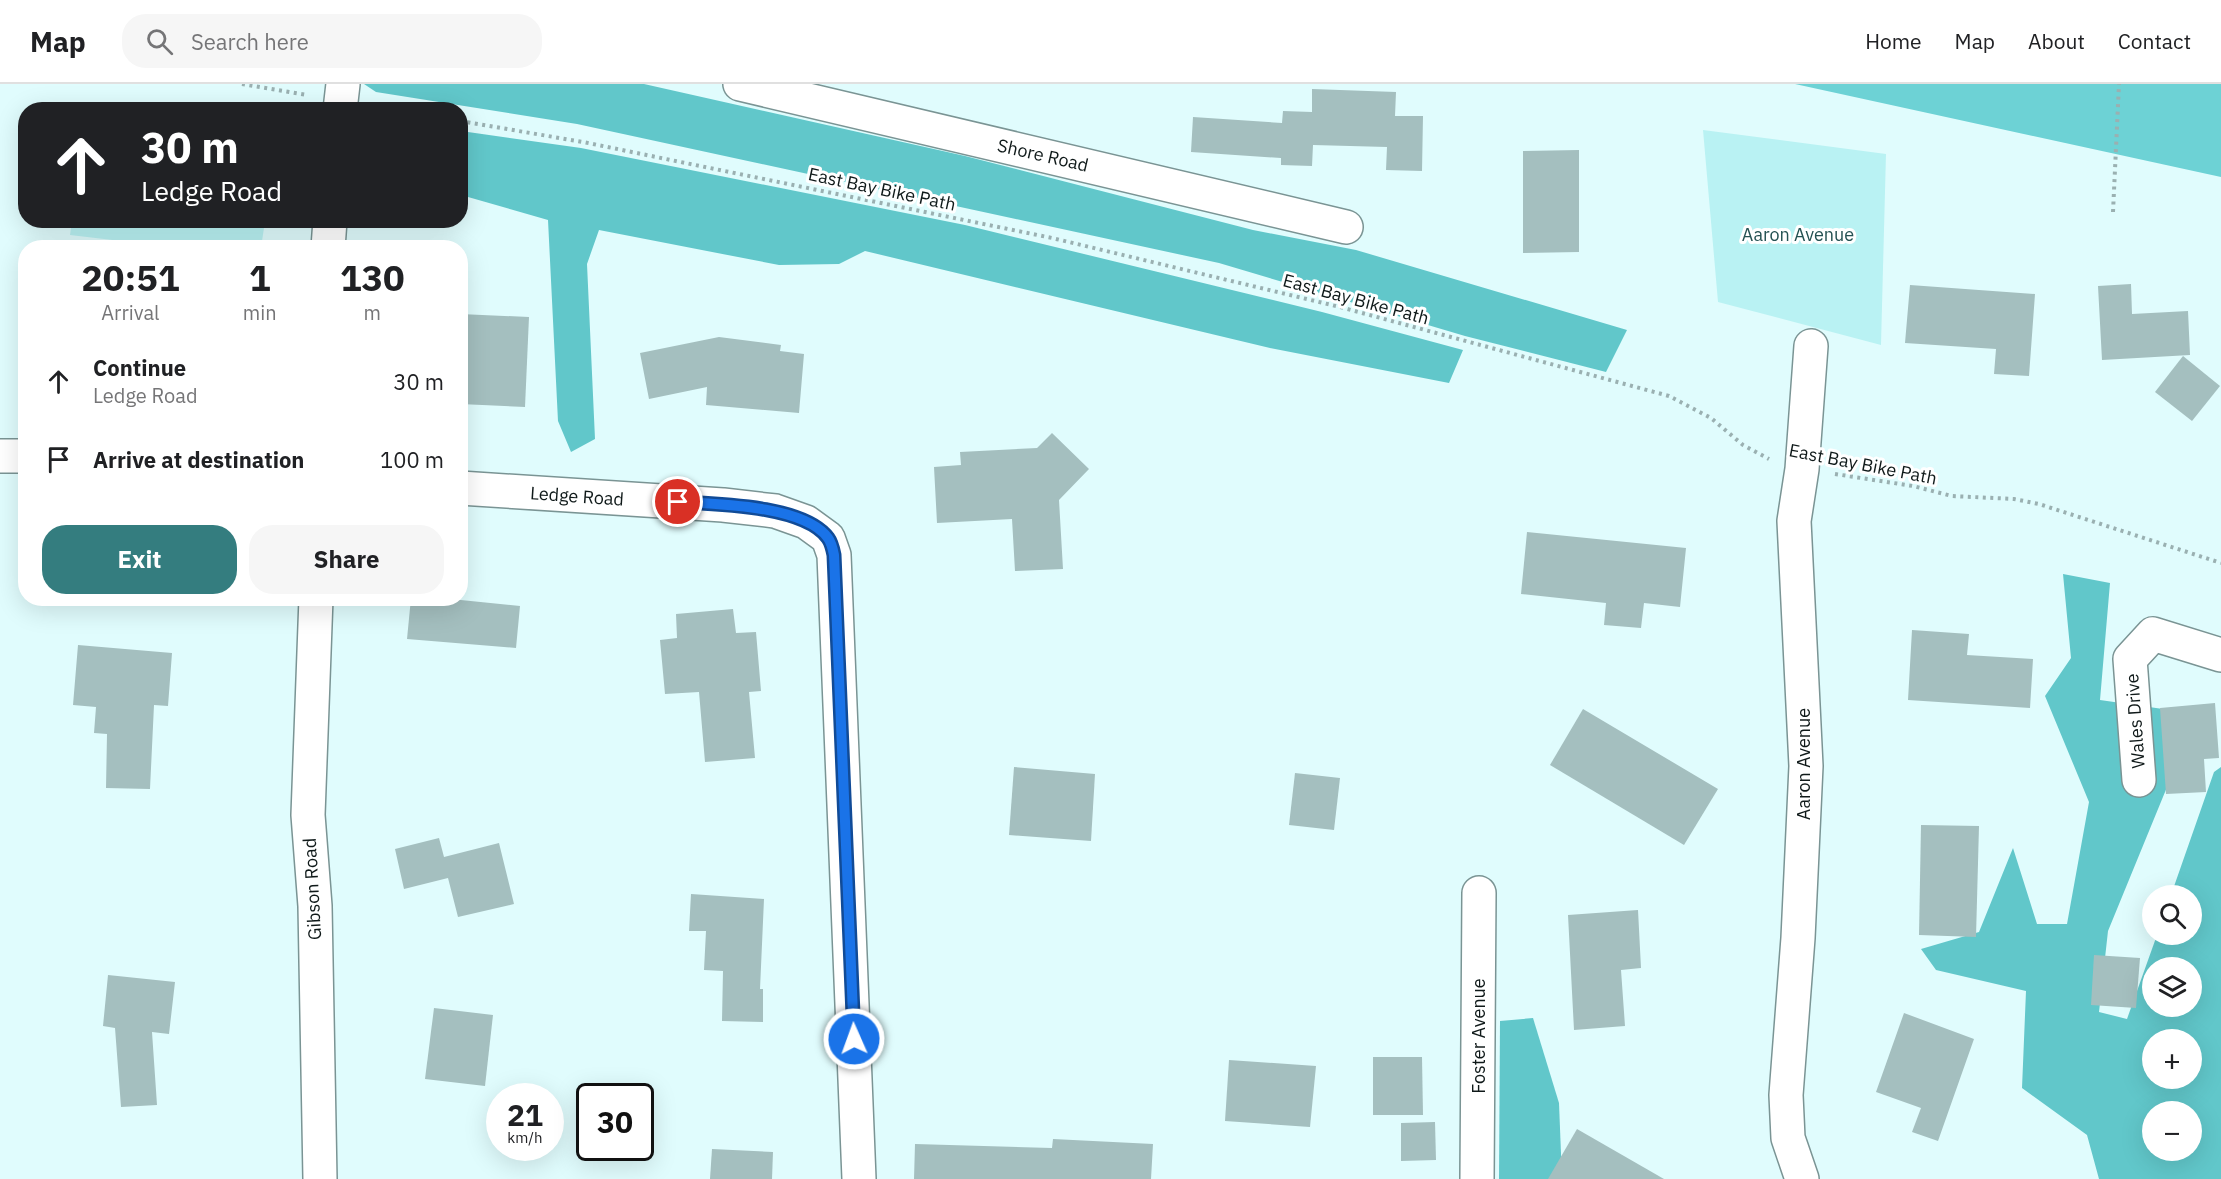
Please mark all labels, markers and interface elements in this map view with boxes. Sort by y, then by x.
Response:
search box [122,14,542,68]
text: Map [30,23,86,60]
icon: search [143,25,176,58]
text: Search here [191,27,309,56]
text: Home [1865,27,1922,55]
text: Map [1955,27,1995,55]
text: About [2028,27,2085,55]
text: Contact [2118,27,2191,55]
text: 30 m [141,120,239,175]
icon: ahead [42,126,120,204]
street label: Shore Road [995,133,1091,177]
street label: East Bay Bike Path [806,162,958,216]
text: Ledge Road [141,173,282,208]
park label: Aaron Avenue [1742,223,1854,246]
text: 20:51 [81,254,180,301]
text: 1 [249,254,271,301]
text: 130 [340,254,405,301]
street label: East Bay Bike Path [1280,268,1432,330]
text: Arrival [101,299,160,326]
text: min [243,299,277,326]
text: m [364,299,381,326]
text: Continue [93,353,186,382]
icon: ahead [42,365,75,398]
text: 30 m [393,367,444,396]
text: Ledge Road [93,382,198,409]
street label: East Bay Bike Path [1787,438,1939,490]
icon: arrive [42,443,75,476]
text: Arrive at destination [93,445,304,474]
text: 100 m [380,445,444,474]
pin [652,476,703,527]
street label: Ledge Road [529,481,625,511]
icon: arrive [661,485,694,518]
button: Exit [42,525,237,594]
button: Share [249,525,444,594]
street label: Wales Drive [2120,673,2150,769]
street label: Aaron Avenue [1792,708,1815,820]
street label: Gibson Road [298,837,326,941]
map controls [2142,885,2202,1161]
button: search [2142,885,2202,945]
button: layers [2142,957,2202,1017]
street label: Foster Avenue [1467,978,1490,1094]
position arrow [822,1007,886,1071]
button: + [2142,1029,2202,1089]
speed limit sign: 30 [576,1083,654,1161]
text: 21 [507,1095,543,1134]
button: − [2142,1101,2202,1161]
text: km/h [507,1128,543,1147]

